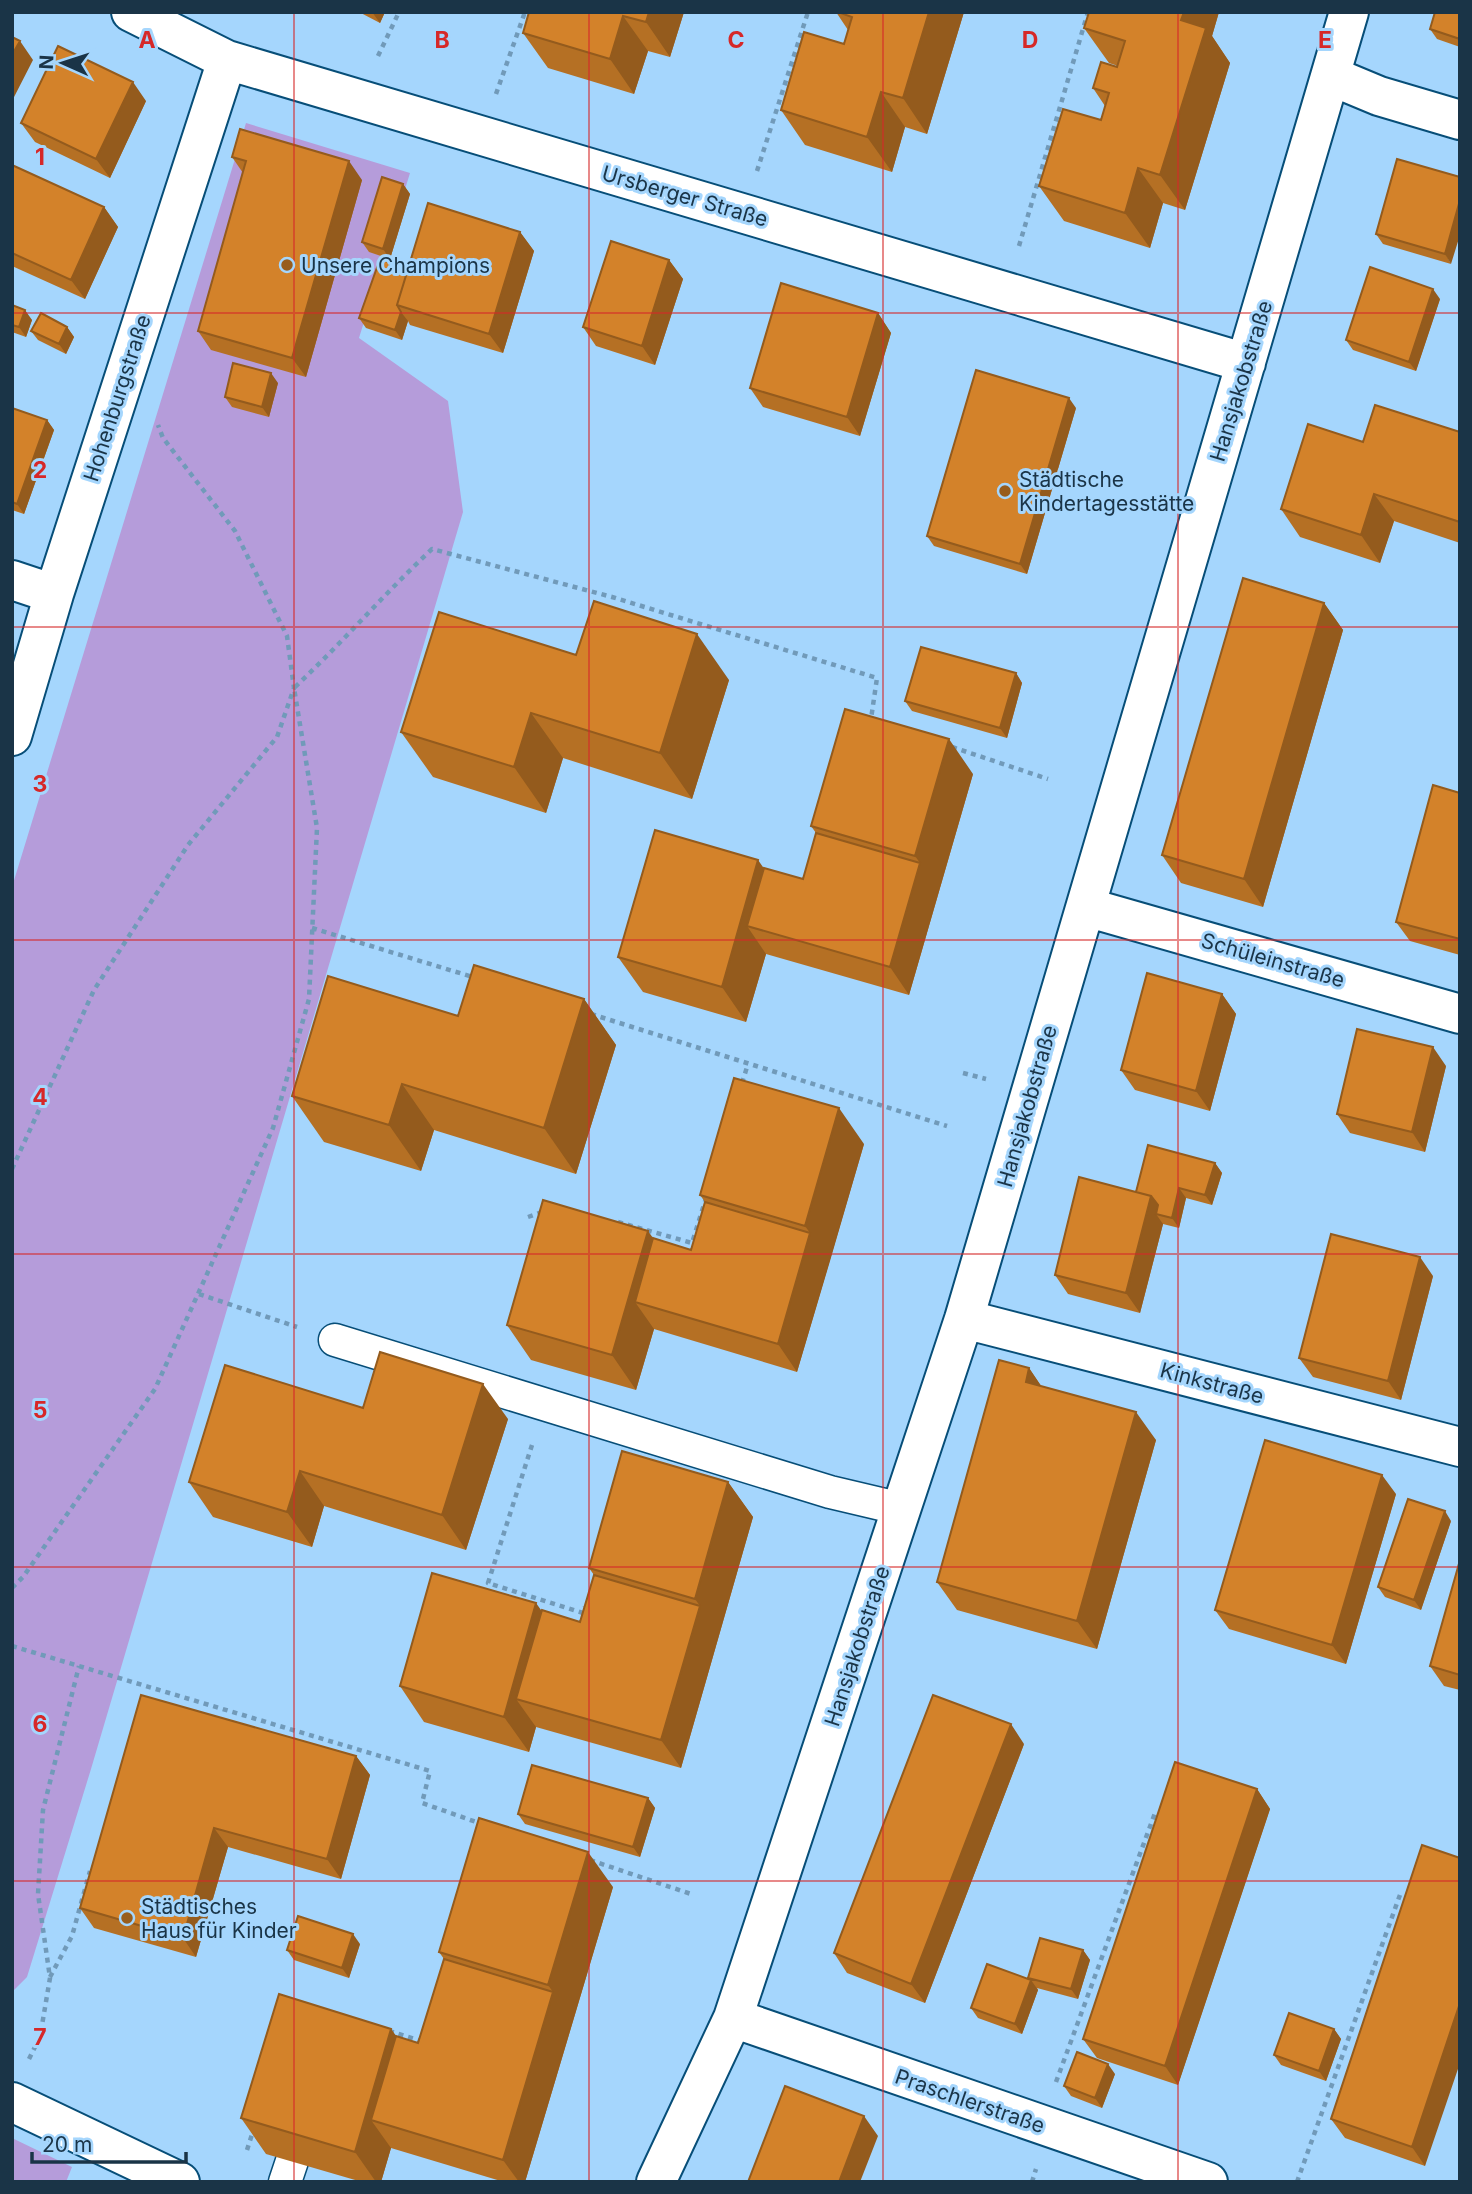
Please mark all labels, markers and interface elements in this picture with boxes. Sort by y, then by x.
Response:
text: A [138,26,156,54]
text: B [434,26,450,54]
text: C [727,26,745,54]
text: D [1022,26,1038,54]
text: E [1318,26,1332,54]
north arrow [28,28,98,98]
text: N [35,54,58,70]
text: 1 [35,143,45,171]
street label: Ursberger Straße [599,160,771,232]
place label: Unsere Champions [301,253,490,278]
marker: Unsere Champions [279,257,295,273]
street label: Hansjakobstraße [1205,297,1277,465]
street label: Hohenburgstraße [78,311,156,485]
text: 2 [33,456,47,484]
place label: Städtische Kindertagesstätte [1019,467,1194,516]
marker: Städtische Kindertagesstätte [997,483,1013,499]
text: 3 [33,770,47,798]
street label: Schüleinstraße [1198,928,1348,992]
street label: Hansjakobstraße [992,1022,1062,1190]
text: 4 [32,1083,48,1111]
street label: Kinkstraße [1157,1357,1267,1409]
text: 5 [33,1396,47,1424]
street label: Hansjakobstraße [819,1563,895,1729]
text: 6 [33,1710,47,1738]
place label: Städtisches Haus für Kinder [141,1894,297,1943]
marker: Städtisches Haus für Kinder [119,1910,135,1926]
text: 7 [33,2023,47,2051]
street label: Praschlerstraße [892,2064,1048,2138]
scale bar [32,2120,186,2164]
text: 20 m [42,2132,92,2157]

